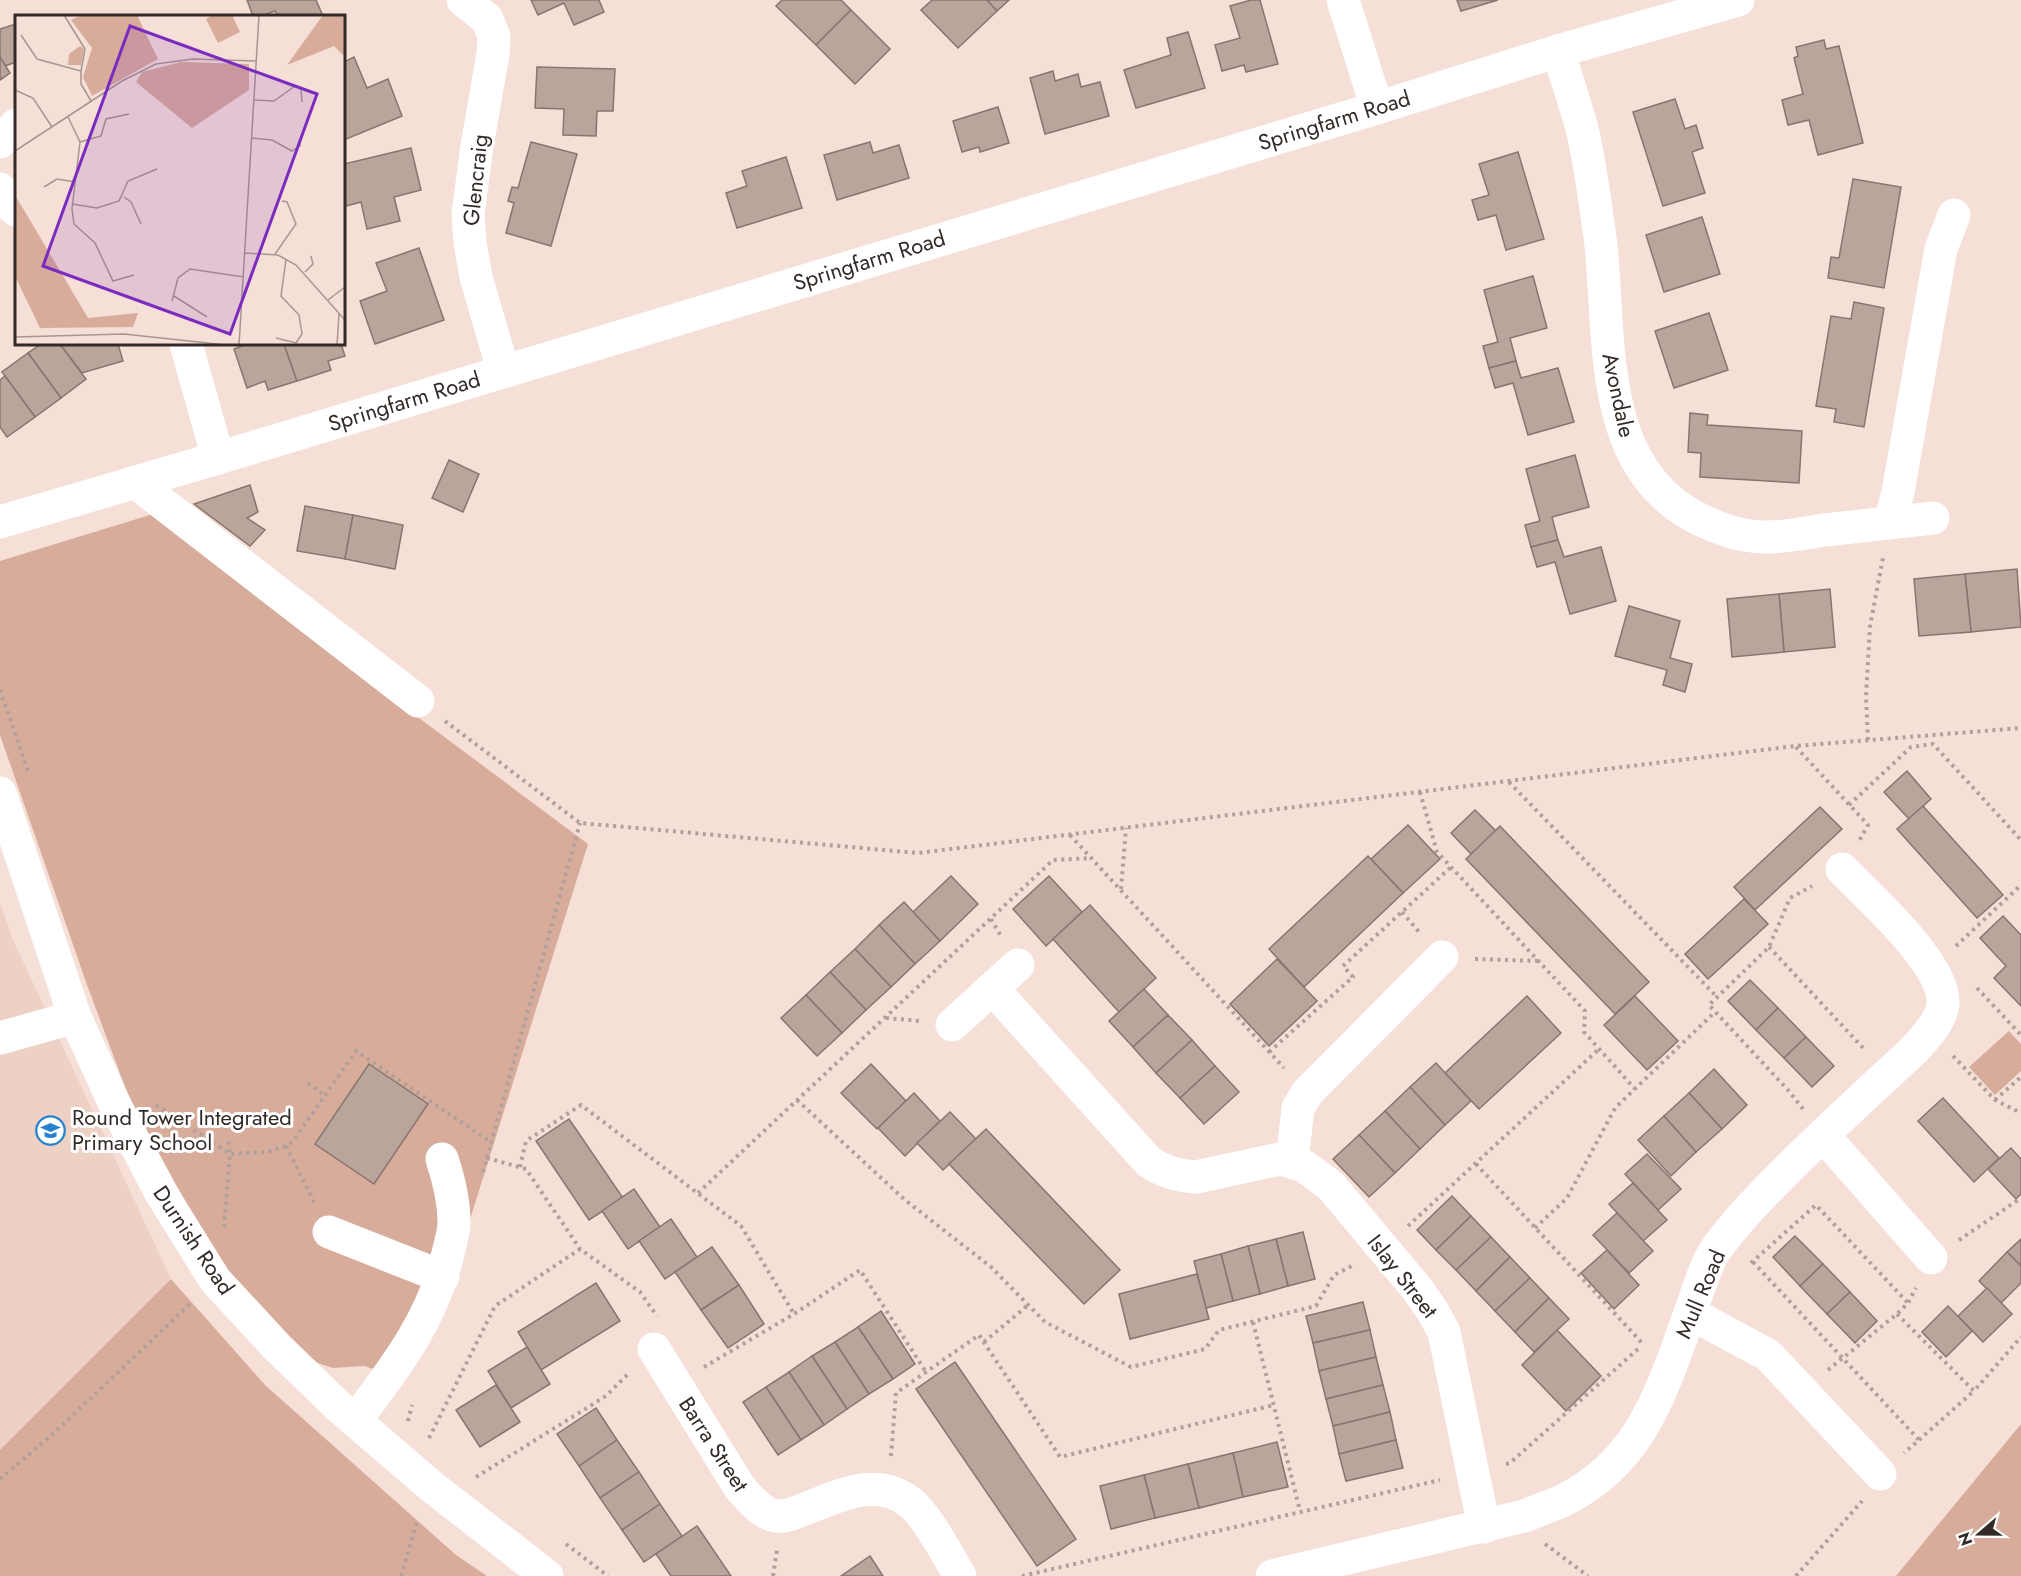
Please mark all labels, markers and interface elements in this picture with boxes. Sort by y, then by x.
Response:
inset map [15,15,345,345]
street label: Springfarm Road [1254,82,1414,158]
street label: Glencraig [454,133,496,227]
street label: Springfarm Road [789,222,949,298]
street label: Avondale [1594,350,1644,440]
street label: Springfarm Road [324,363,484,439]
place label: Round Tower Integrated Primary School [72,1101,292,1158]
school or university icon: Round Tower Integrated Primary School [35,1114,67,1146]
street label: Durnish Road [146,1179,242,1301]
street label: Islay Street [1360,1227,1446,1325]
street label: Mull Road [1667,1245,1733,1343]
street label: Barra Street [671,1390,757,1498]
north arrow [1949,1504,2009,1564]
text: N [1952,1529,1978,1549]

